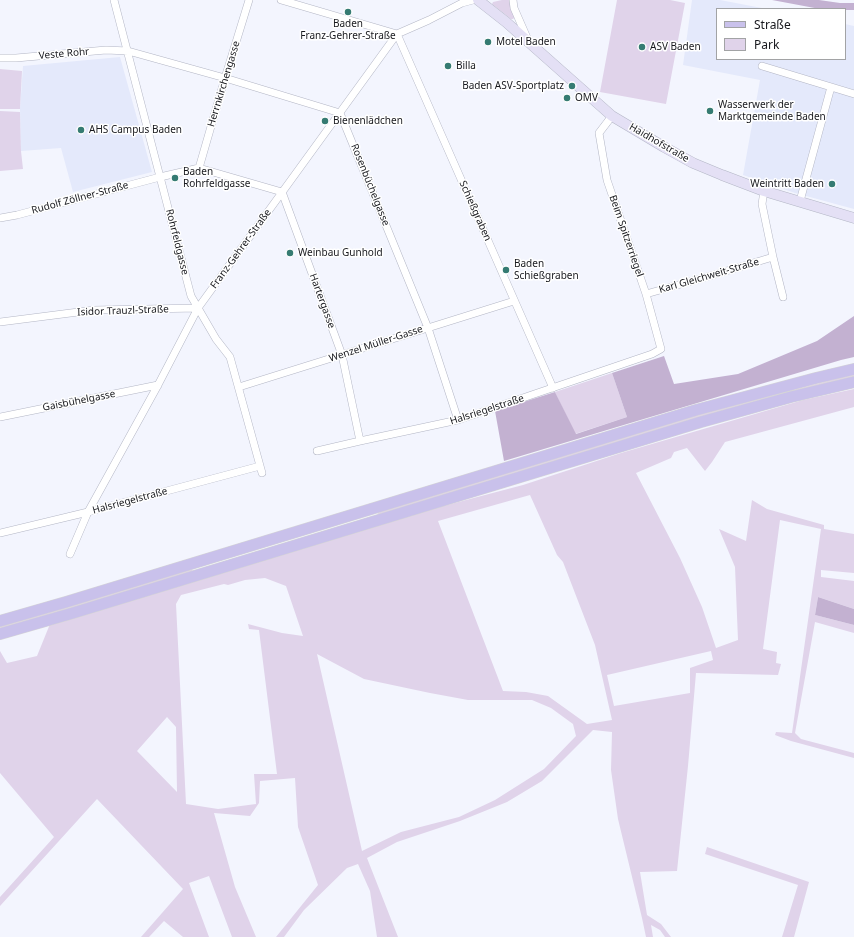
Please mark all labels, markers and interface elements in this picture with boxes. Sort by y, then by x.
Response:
marker: Baden Franz-Gehrer-Straße [343,7,353,17]
legend [716,8,846,60]
text: Straße [754,16,791,33]
place label: Baden Franz-Gehrer-Straße [300,18,396,42]
place label: Motel Baden [496,36,556,48]
text: Park [754,36,779,53]
marker: Motel Baden [483,37,493,47]
street label: Herrnkirchengasse [205,40,243,128]
place label: ASV Baden [650,41,701,53]
marker: ASV Baden [637,42,647,52]
street label: Veste Rohr [38,46,90,62]
place label: Billa [456,60,476,72]
marker: Billa [443,61,453,71]
place label: Baden ASV-Sportplatz [462,80,564,92]
marker: Baden ASV-Sportplatz [567,81,577,91]
place label: OMV [575,92,598,104]
marker: OMV [562,93,572,103]
place label: Wasserwerk der Marktgemeinde Baden [718,99,826,122]
marker: Wasserwerk der Marktgemeinde Baden [705,106,715,116]
place label: Bienenlädchen [333,115,403,127]
marker: Bienenlädchen [320,116,330,126]
street label: Haidhofstraße [627,121,691,165]
place label: AHS Campus Baden [89,124,182,136]
marker: AHS Campus Baden [76,125,86,135]
street label: Rosenbüchelgasse [348,142,392,228]
place label: Baden Rohrfeldgasse [183,166,250,190]
marker: Baden Rohrfeldgasse [170,173,180,183]
place label: Weintritt Baden [750,178,824,190]
street label: Rudolf Zöllner-Straße [30,179,130,217]
street label: Schießgraben [456,179,494,243]
marker: Weintritt Baden [827,179,837,189]
street label: Beim Spitzerriegel [606,194,646,278]
street label: Franz-Gehrer-Straße [208,207,274,291]
street label: Rohrfeldgasse [163,208,191,276]
place label: Weinbau Gunhold [298,247,383,259]
marker: Weinbau Gunhold [285,248,295,258]
street label: Karl Gleichweit-Straße [658,256,760,296]
place label: Baden Schießgraben [514,258,579,282]
marker: Baden Schießgraben [501,265,511,275]
street label: Hartergasse [307,272,337,330]
street label: Isidor Trauzl-Straße [77,303,169,319]
street label: Wenzel Müller-Gasse [328,323,424,365]
street label: Gaisbühelgasse [42,388,116,414]
street label: Halsriegelstraße [449,392,525,428]
street label: Halsriegelstraße [91,485,169,517]

